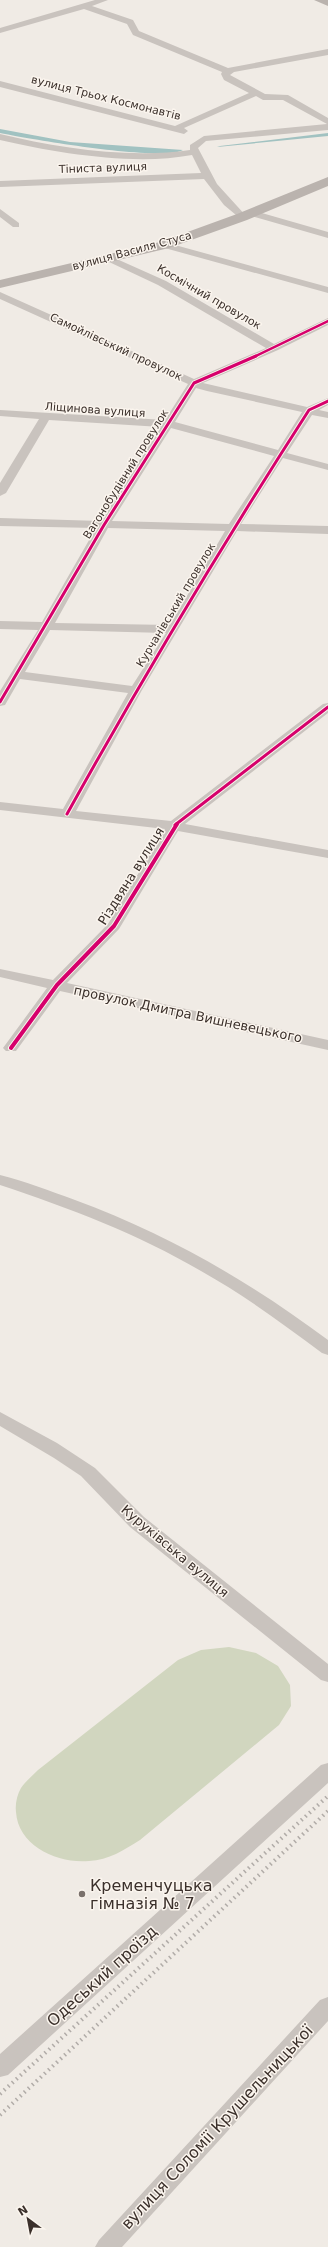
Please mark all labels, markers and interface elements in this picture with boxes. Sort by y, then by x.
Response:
street label: вулиця Трьох Космонавтів [30,73,182,123]
street label: Тіниста вулиця [58,160,147,176]
street label: вулиця Василя Стуса [71,229,193,273]
street label: Космічний провулок [155,262,264,332]
street label: Самойлівський провулок [48,311,185,384]
street label: Ліщинова вулиця [44,400,146,420]
street label: Вагонобудівний провулок [81,406,172,541]
street label: Курчанівський провулок [134,540,218,669]
street label: Різдвяна вулиця [95,824,167,928]
street label: провулок Дмитра Вишневецького [72,982,304,1046]
street label: Куруківська вулиця [118,1502,232,1600]
place label: Кременчуцька гімназія № 7 [90,1876,212,1913]
marker: Кременчуцька гімназія № 7 [77,1889,87,1899]
street label: Одеський проїзд [43,1922,161,2030]
street label: вулиця Соломії Крушельницької [117,2021,317,2233]
north arrow [8,2199,48,2239]
text: N [16,2203,30,2219]

